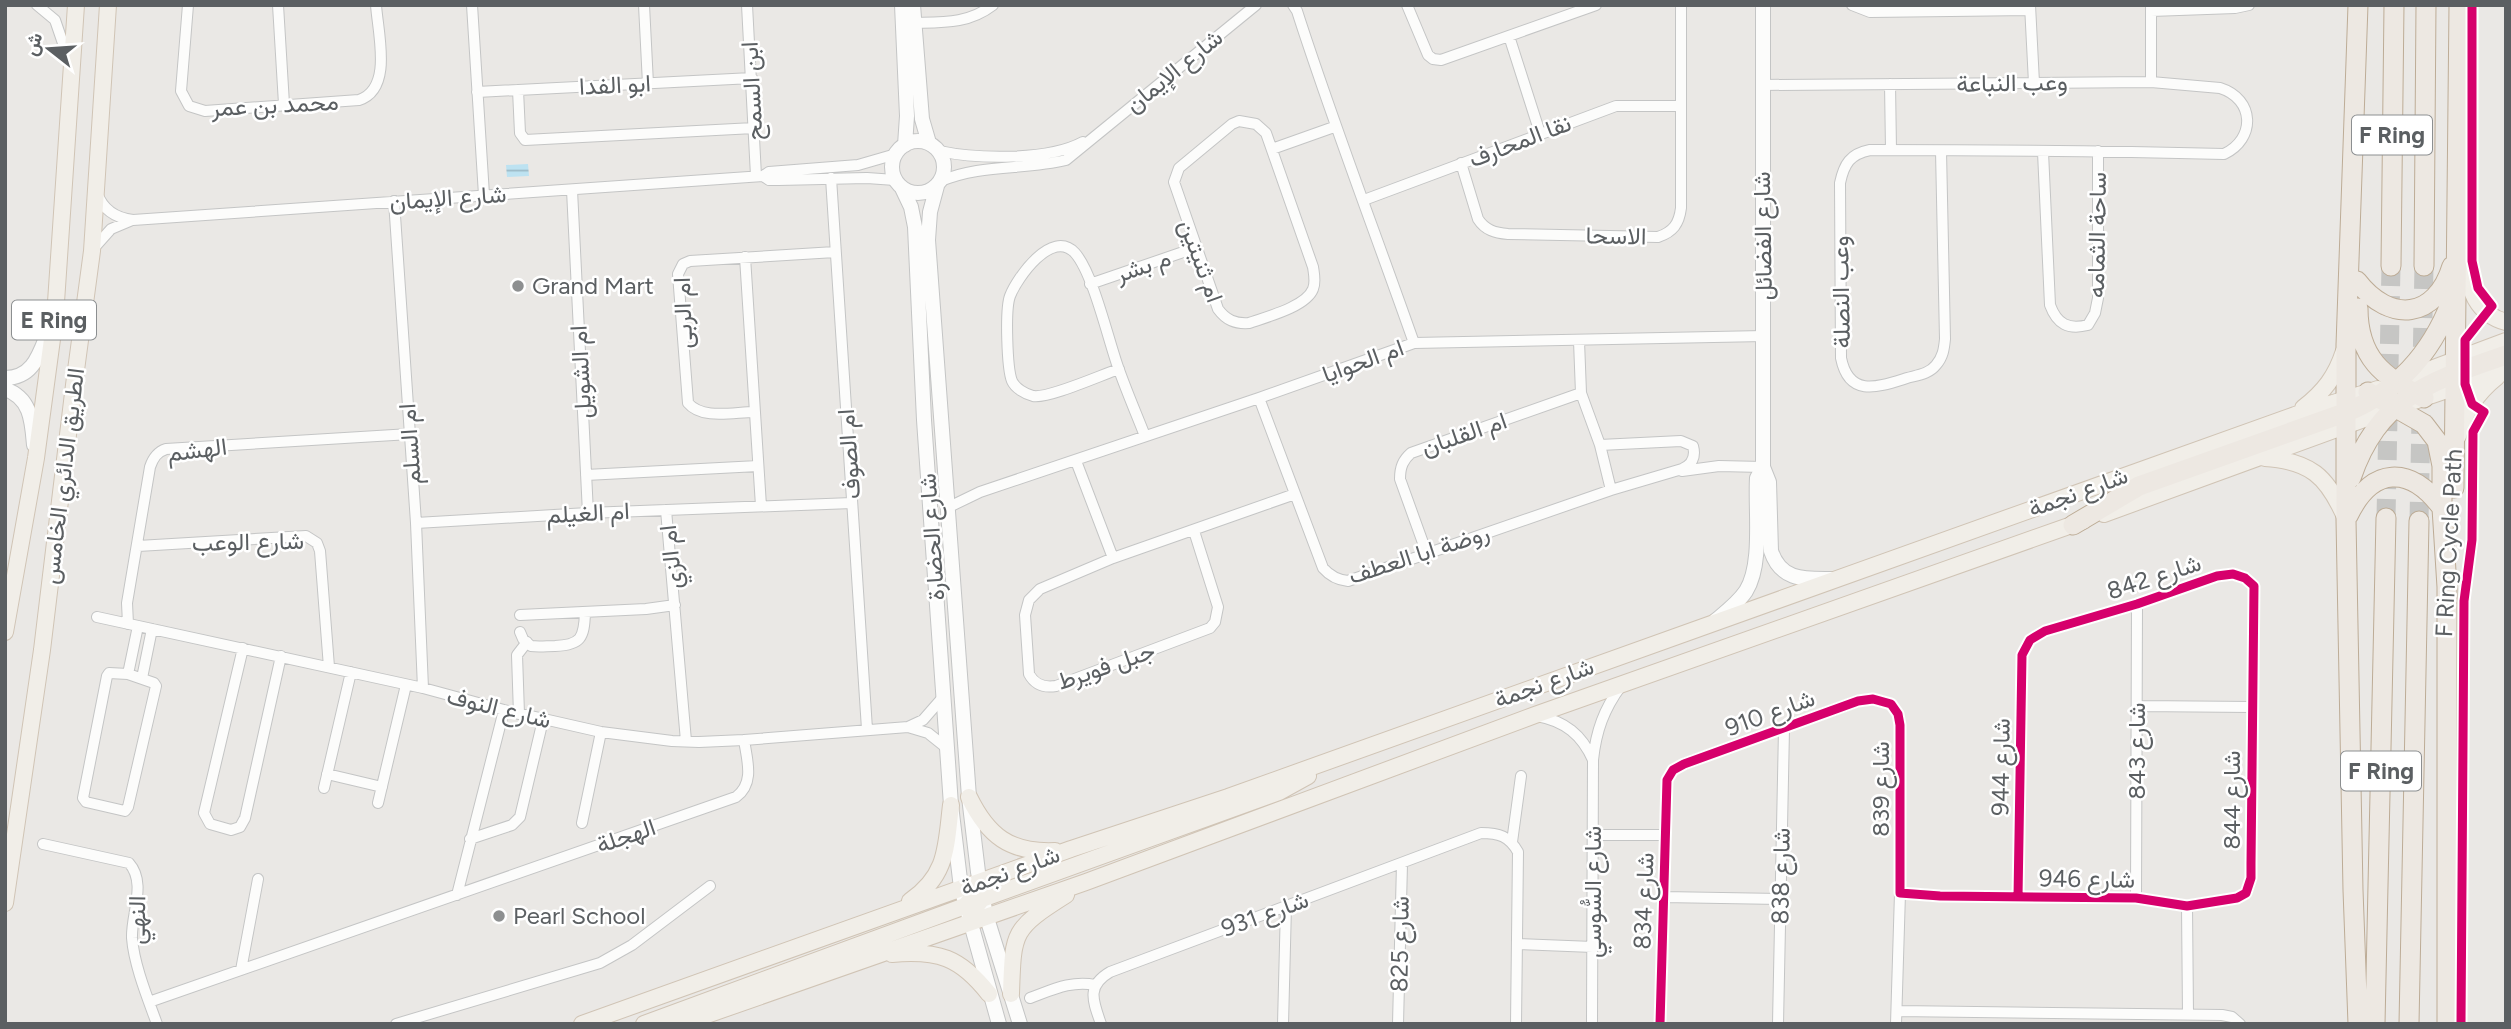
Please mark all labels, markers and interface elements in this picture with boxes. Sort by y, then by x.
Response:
north arrow [14,14,84,84]
street label: شارع الإيمان [1119,22,1230,120]
text: ش [19,30,48,58]
street label: ابن السمح [734,41,772,141]
street label: وعب النباعة [1956,67,2068,99]
street label: ابو الفدا [578,68,652,102]
street label: محمد بن عمر [210,87,339,123]
street label: نقا المحارف [1465,108,1575,174]
road number: F Ring [2352,116,2432,154]
street label: شارع الفضائل [1747,171,1780,301]
street label: ساحة الثمامه [2081,172,2112,298]
street label: شارع الإيمان [389,179,508,218]
street label: ام ثنيتين [1171,215,1230,307]
street label: الاسحا [1585,220,1647,251]
street label: وعب النصلة [1825,235,1857,349]
street label: م بشر [1110,243,1175,291]
place label: Grand Mart [532,271,654,300]
street label: ام الربى [667,277,700,349]
marker: Grand Mart [510,278,526,294]
road number: E Ring [12,300,96,340]
street label: ام الشويل [564,324,599,420]
street label: ام الحوايا [1318,332,1408,391]
street label: الطريق الدائري الخامس [35,366,95,586]
street label: ام السلم [392,402,429,486]
street label: ام القلبان [1417,405,1511,464]
street label: ام الصوف [831,408,868,500]
street label: الهشم [165,431,229,470]
street label: F Ring Cycle Path [2429,448,2468,638]
street label: شارع نجمة [2024,460,2132,525]
street label: شارع الحضارة [913,472,952,602]
street label: ام الغيلم [546,496,631,531]
street label: روضة ابا العطف [1345,517,1493,591]
street label: ام الزي [653,523,693,591]
street label: شارع الوعب [192,526,304,559]
street label: شارع 842 [2103,548,2205,607]
street label: جبل فويرط [1053,635,1159,697]
street label: شارع نجمة [1490,651,1598,716]
street label: شارع النوف [444,681,554,736]
street label: شارع 910 [1721,683,1819,744]
street label: شارع 843 [2122,703,2153,799]
street label: شارع 944 [1985,718,2018,816]
street label: شارع 839 [1866,741,1897,837]
street label: شارع 844 [2217,751,2248,849]
road number: F Ring [2341,751,2421,790]
street label: الهجلة [592,812,660,860]
street label: شارع السُّوسي [1578,826,1612,958]
street label: شارع 838 [1765,827,1798,925]
street label: شارع نجمة [956,839,1064,904]
street label: شارع 834 [1627,852,1662,950]
street label: شارع 946 [2039,863,2135,896]
street label: شارع 931 [1217,884,1313,945]
street label: النهي [122,895,156,945]
street label: شارع 825 [1384,896,1417,992]
place label: Pearl School [513,901,646,930]
marker: Pearl School [491,908,507,924]

